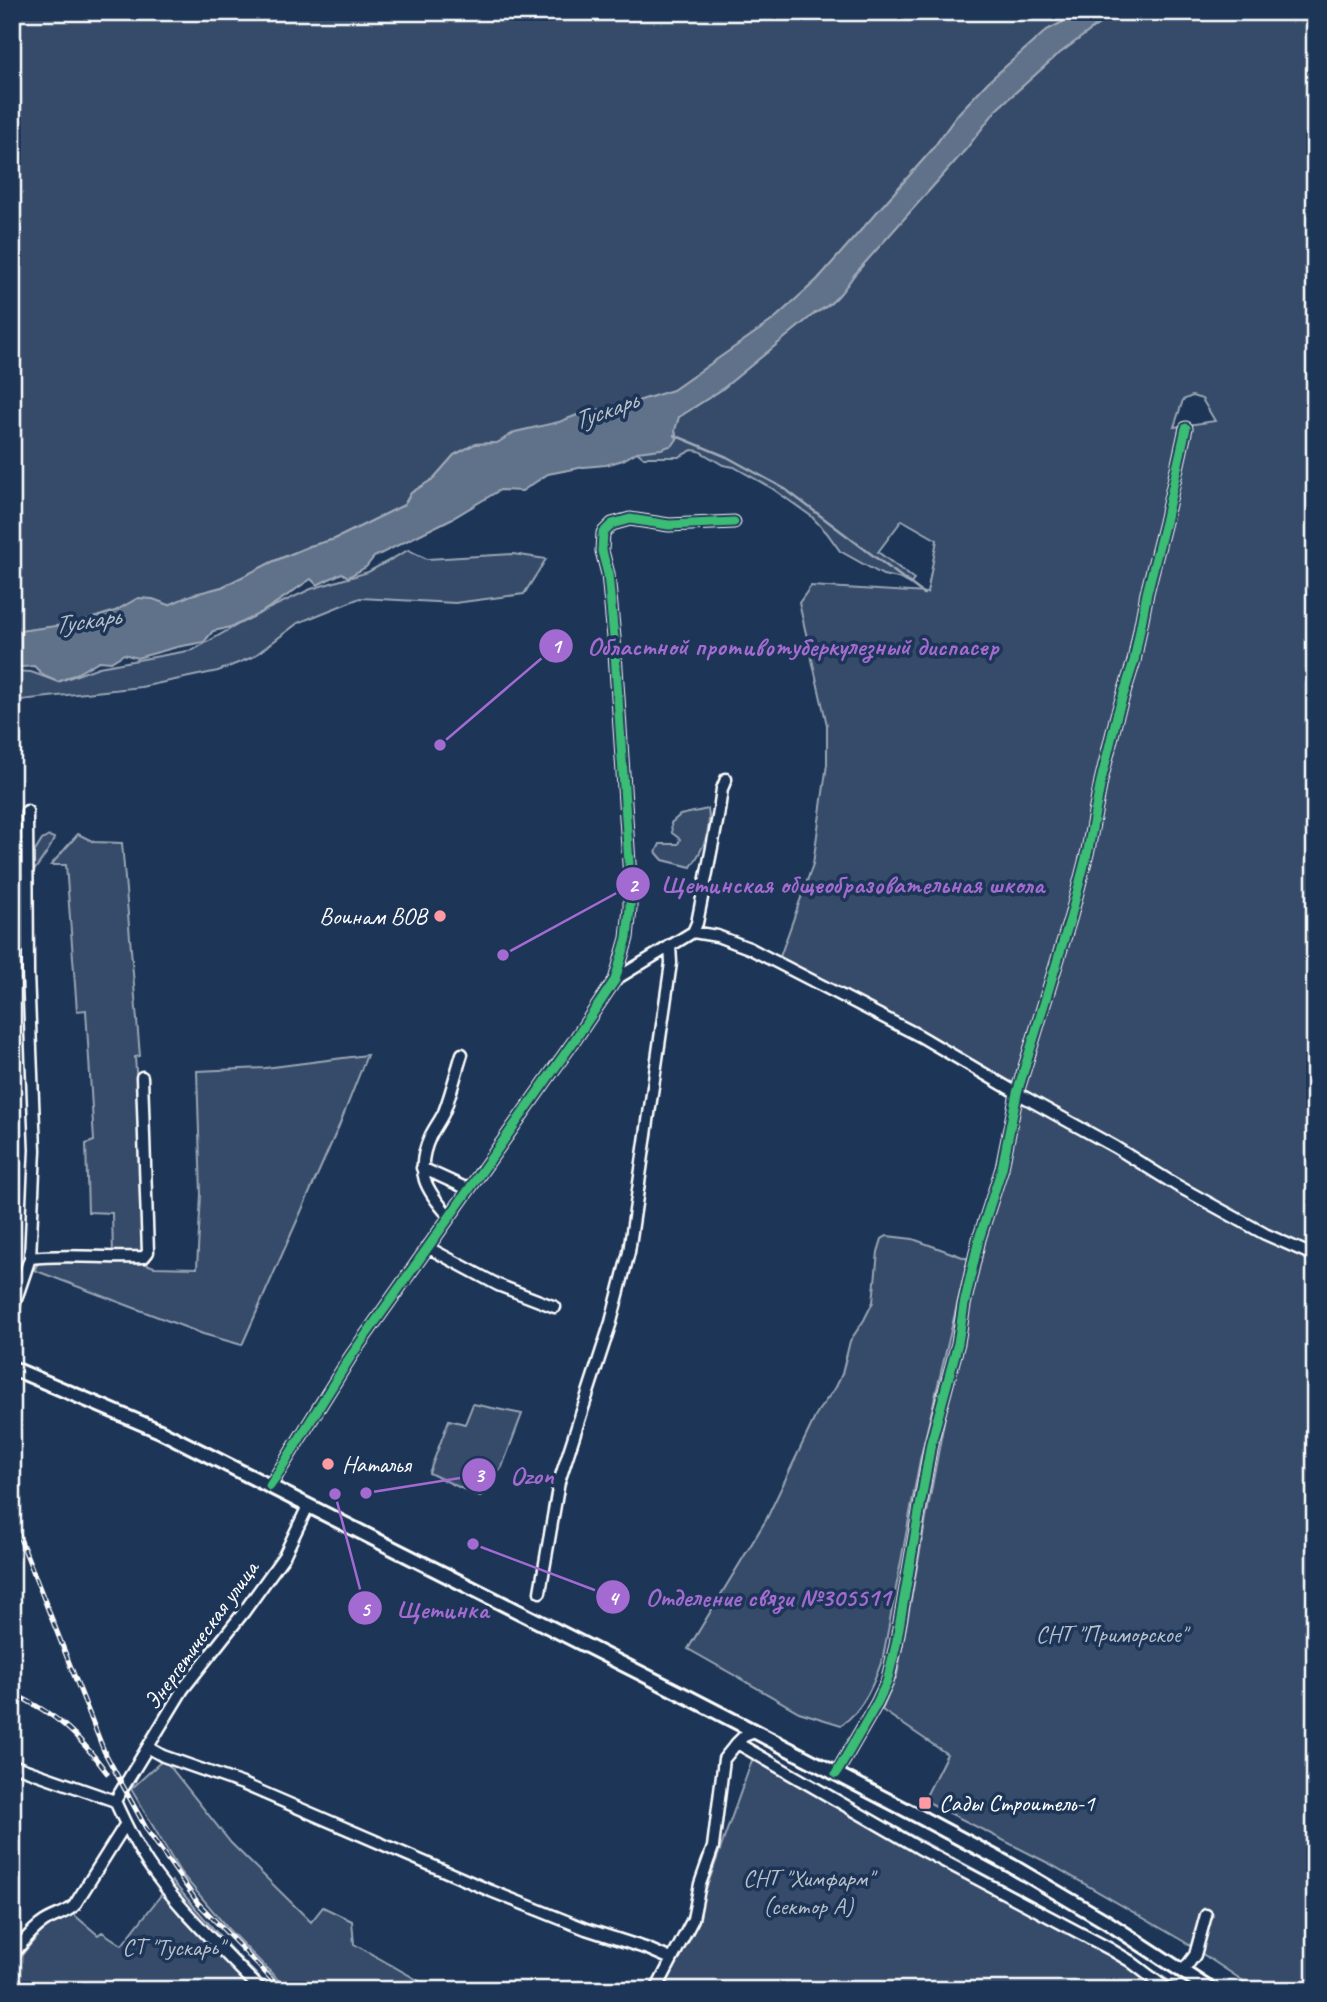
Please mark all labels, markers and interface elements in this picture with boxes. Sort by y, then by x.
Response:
water label: Тускарь [568,383,645,437]
water label: Тускарь [52,599,125,641]
callout: Областной противотуберкулезный диспасер [538,622,1013,669]
text: Областной противотуберкулезный диспасер [587,630,1001,663]
text: 1 [551,633,563,659]
callout: Щетинская общеобразовательная школа [615,861,1056,908]
text: Щетинская общеобразовательная школа [662,868,1047,901]
text: 2 [628,872,640,898]
place label: Воинам ВОВ [319,901,429,931]
marker: Воинам ВОВ [432,908,448,924]
place label: Наталья [342,1449,412,1479]
callout: Ozon [461,1452,568,1499]
marker: Наталья [320,1456,336,1472]
text: Ozon [510,1459,555,1492]
text: 3 [474,1462,486,1488]
street label: Энергетическая улица [137,1553,266,1715]
callout: Отделение связи №305511 [596,1574,906,1621]
text: Отделение связи №305511 [646,1581,894,1614]
callout: Щетинка [348,1585,502,1632]
text: 4 [608,1585,620,1611]
text: Щетинка [397,1593,491,1626]
text: 5 [360,1596,371,1622]
park label: СНТ "Приморское" [1036,1619,1192,1649]
place label: Сады Строитель-1 [939,1788,1096,1818]
marker: Сады Строитель-1 [917,1795,933,1811]
park label: СНТ "Химфарм" (сектор А) [743,1863,878,1921]
park label: СТ "Тускарь" [122,1932,229,1962]

